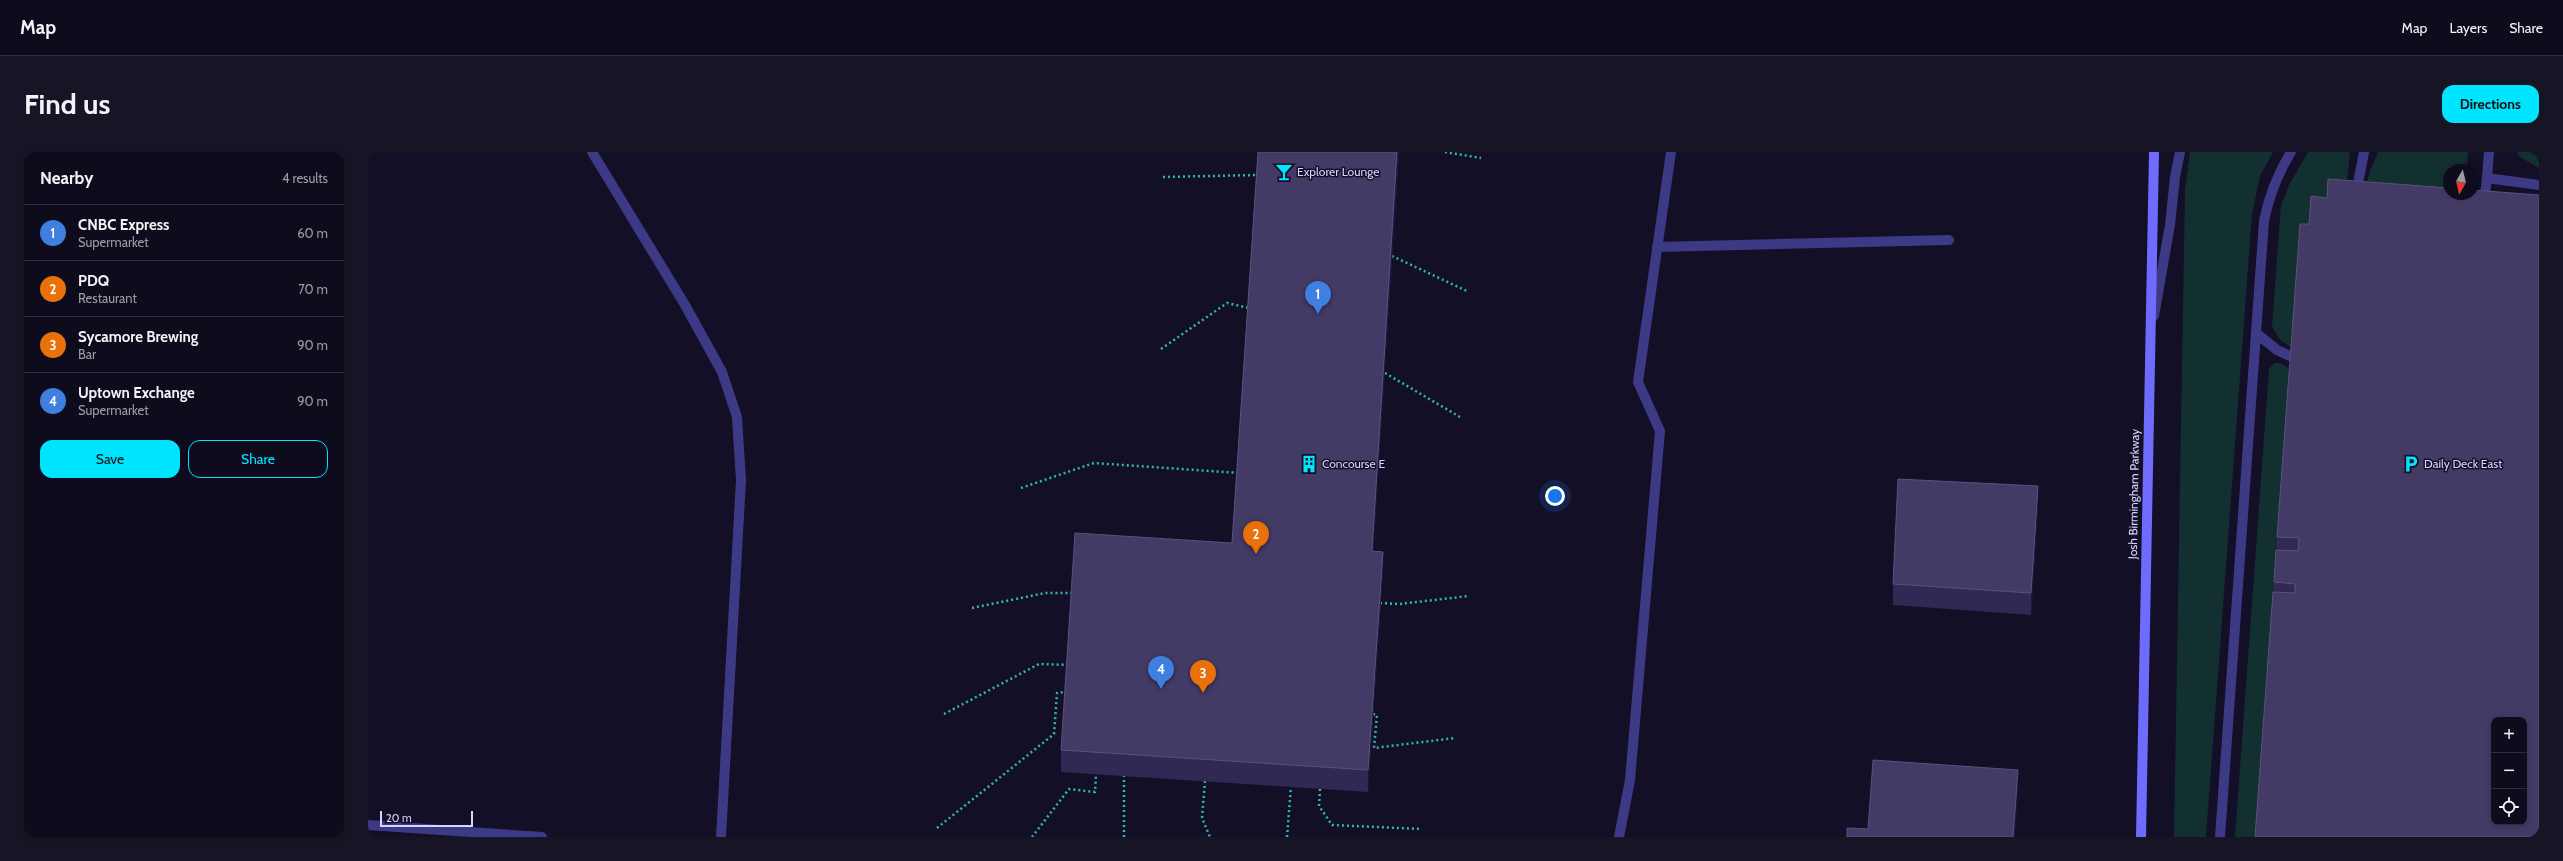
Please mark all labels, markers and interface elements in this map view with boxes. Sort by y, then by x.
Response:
text: Map [20,16,56,39]
text: Map [2402,19,2427,37]
text: Layers [2449,19,2487,37]
text: Share [2509,19,2543,37]
button: Directions [2442,85,2539,123]
text: Find us [24,87,110,121]
bar icon: Explorer Lounge [1274,162,1294,182]
place label: Explorer Lounge [1297,164,1379,179]
north arrow [2443,164,2479,200]
text: Nearby [40,168,93,188]
text: 4 results [282,170,328,186]
text: CNBC Express [78,216,169,234]
text: 1 [51,225,55,241]
text: 60 m [297,225,328,241]
text: Supermarket [78,234,149,250]
text: PDQ [78,272,109,290]
text: 2 [50,281,56,297]
text: 70 m [298,281,328,297]
pin: 1 [1305,281,1331,314]
text: Restaurant [78,290,137,306]
text: Sycamore Brewing [78,328,198,346]
text: 3 [49,337,57,353]
text: 90 m [297,337,328,353]
text: Bar [78,346,96,362]
text: Uptown Exchange [78,384,195,402]
text: 4 [49,393,57,409]
text: 90 m [297,393,328,409]
text: Supermarket [78,402,149,418]
street label: Josh Birmingham Parkway [2125,429,2142,560]
button: Save [40,440,180,478]
button: Share [188,440,328,478]
building icon: Concourse E [1299,454,1319,474]
parking icon: Daily Deck East [2401,454,2421,474]
place label: Concourse E [1322,456,1385,471]
place label: Daily Deck East [2424,456,2502,471]
your location [1545,486,1565,506]
pin: 2 [1243,521,1269,554]
pin: 4 [1148,656,1174,689]
pin: 3 [1190,660,1216,693]
map controls [2491,717,2527,825]
button: + [2491,717,2527,753]
button: − [2491,753,2527,789]
button: locate [2491,789,2527,825]
scale bar [380,809,473,828]
text: 20 m [386,811,412,825]

